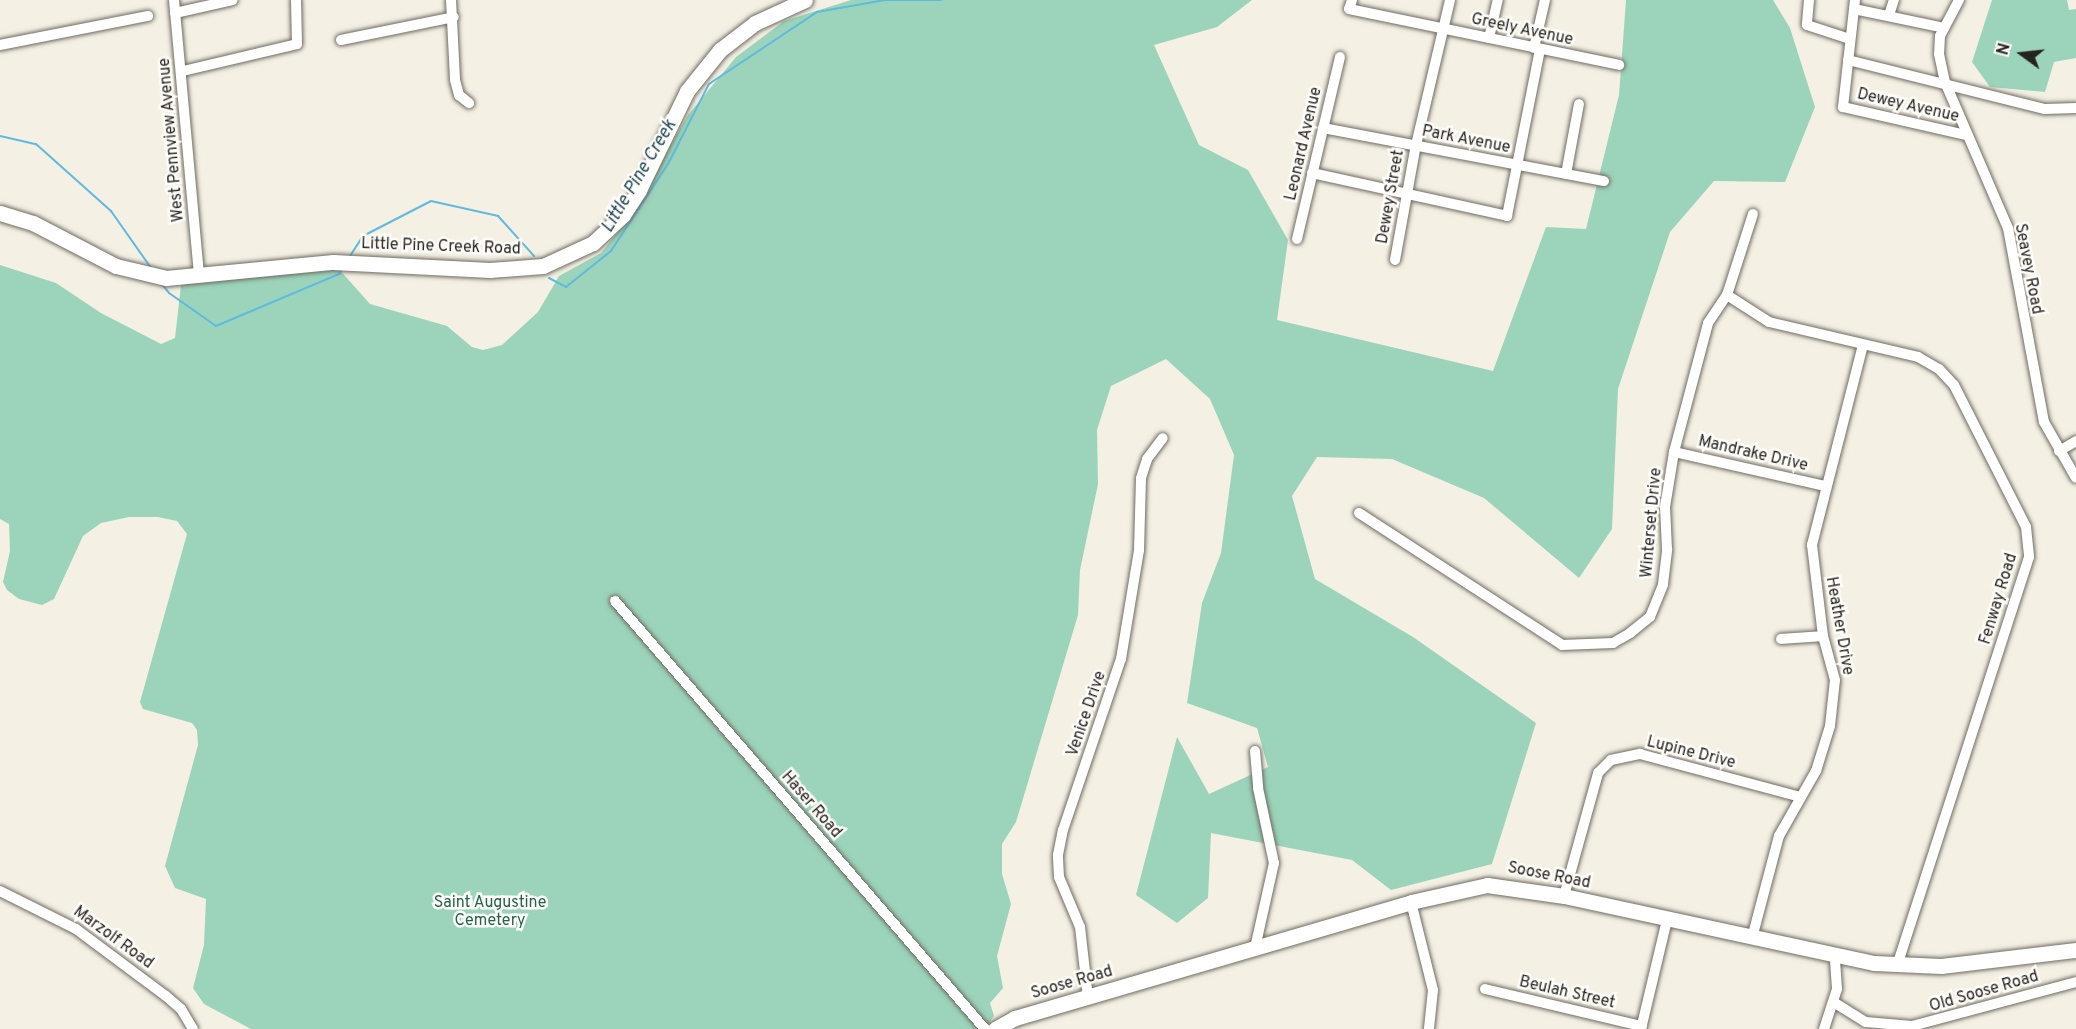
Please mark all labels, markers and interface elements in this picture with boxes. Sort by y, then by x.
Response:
street label: Greely Avenue [1469,10,1575,50]
north arrow [1992,24,2052,84]
text: N [1993,41,2016,57]
street label: West Pennview Avenue [155,57,189,223]
street label: Leonard Avenue [1282,85,1326,203]
street label: Dewey Avenue [1855,85,1961,127]
water label: Little Pine Creek [598,117,682,237]
street label: Park Avenue [1420,122,1512,158]
street label: Dewey Street [1373,149,1409,245]
street label: Seavey Road [2010,222,2046,316]
street label: Little Pine Creek Road [361,235,521,259]
street label: Mandrake Drive [1696,432,1810,476]
street label: Winterset Drive [1638,467,1666,579]
street label: Fenway Road [1976,551,2022,647]
street label: Heather Drive [1821,575,1857,677]
street label: Venice Drive [1063,669,1111,759]
street label: Lupine Drive [1645,733,1737,773]
street label: Haser Road [777,768,845,842]
street label: Soose Road [1506,859,1592,893]
park label: Saint Augustine Cemetery [433,893,547,931]
street label: Marzolf Road [69,903,157,973]
street label: Soose Road [1029,962,1115,1004]
street label: Old Soose Road [1927,967,2041,1017]
street label: Beulah Street [1517,973,1617,1013]

